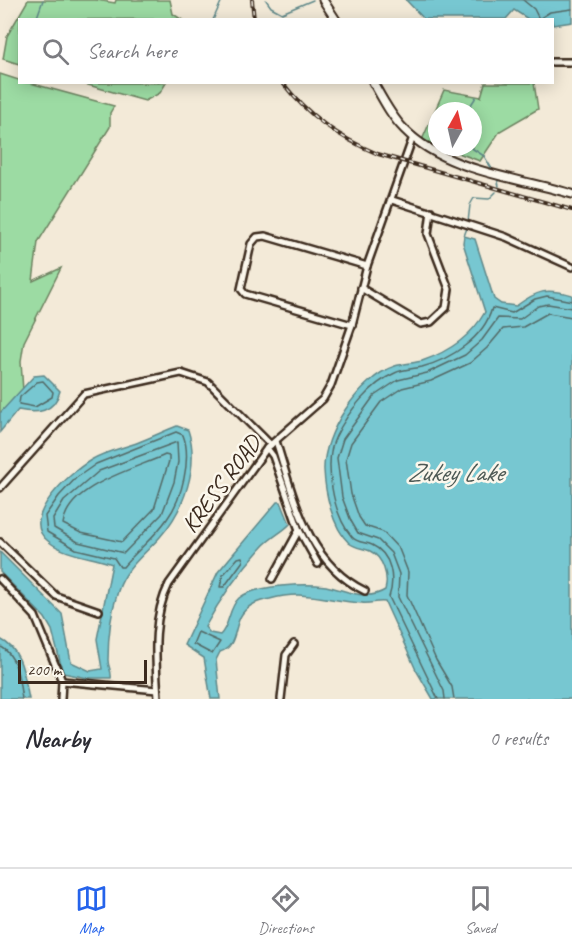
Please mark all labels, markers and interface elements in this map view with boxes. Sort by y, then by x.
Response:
search box [18,18,554,84]
icon: search [39,35,72,68]
text: Search here [87,37,177,65]
north arrow [428,102,482,156]
street label: KRESS ROAD [175,428,269,539]
water label: Zukey Lake [407,456,507,489]
scale bar [18,657,147,684]
text: 200 m [27,660,61,680]
text: Nearby [24,722,89,755]
text: 0 results [489,726,548,751]
tab: Map [75,882,108,938]
tab: Directions [258,882,314,938]
tab: Saved [464,882,497,938]

